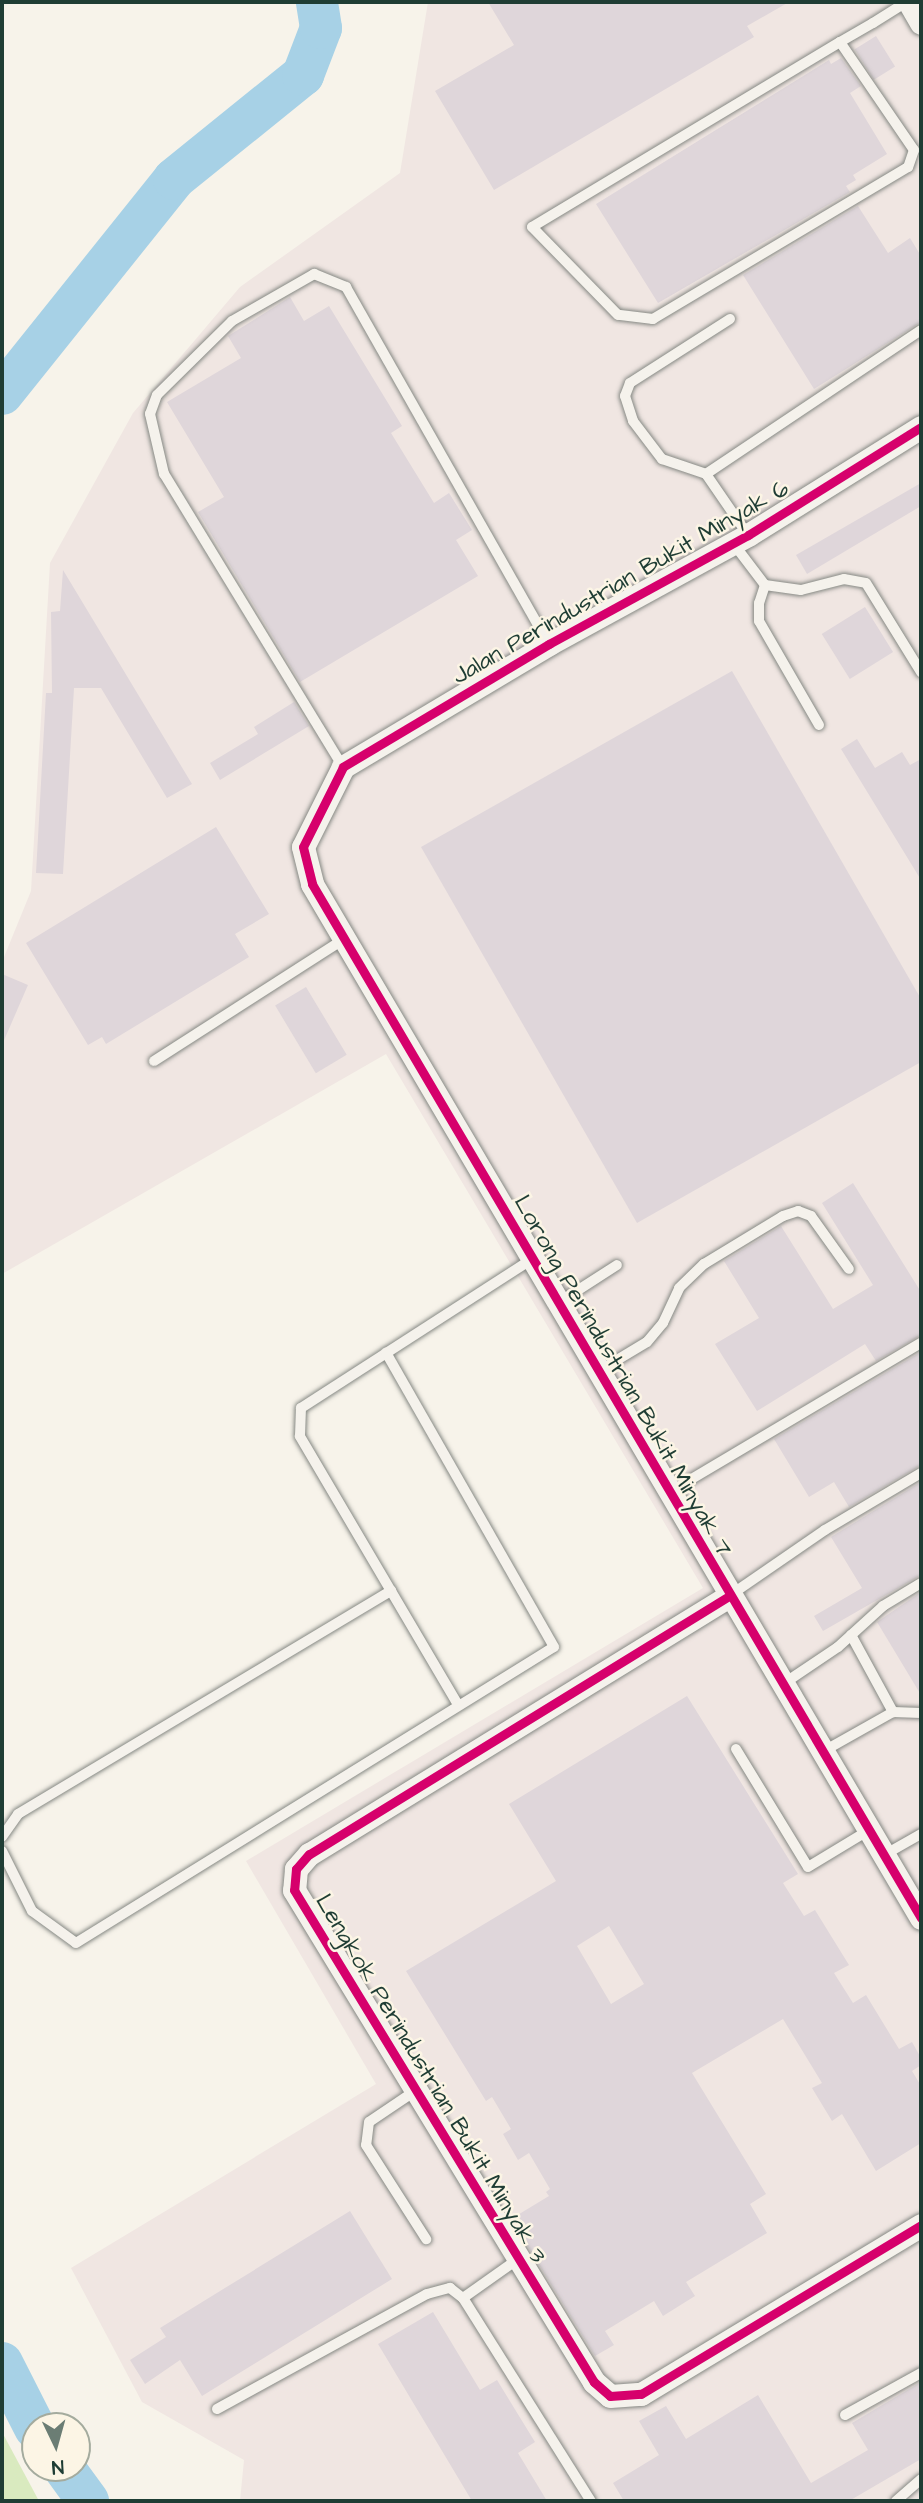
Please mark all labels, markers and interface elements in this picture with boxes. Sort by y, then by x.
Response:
street label: Jalan Perindustrian Bukit Minyak 6 [448,475,794,691]
street label: Lorong Perindustrian Bukit Minyak 7 [507,1190,737,1562]
street label: Lengkok Perindustrian Bukit Minyak 3 [308,1889,552,2269]
north arrow [21,2412,91,2482]
text: N [51,2452,65,2480]

